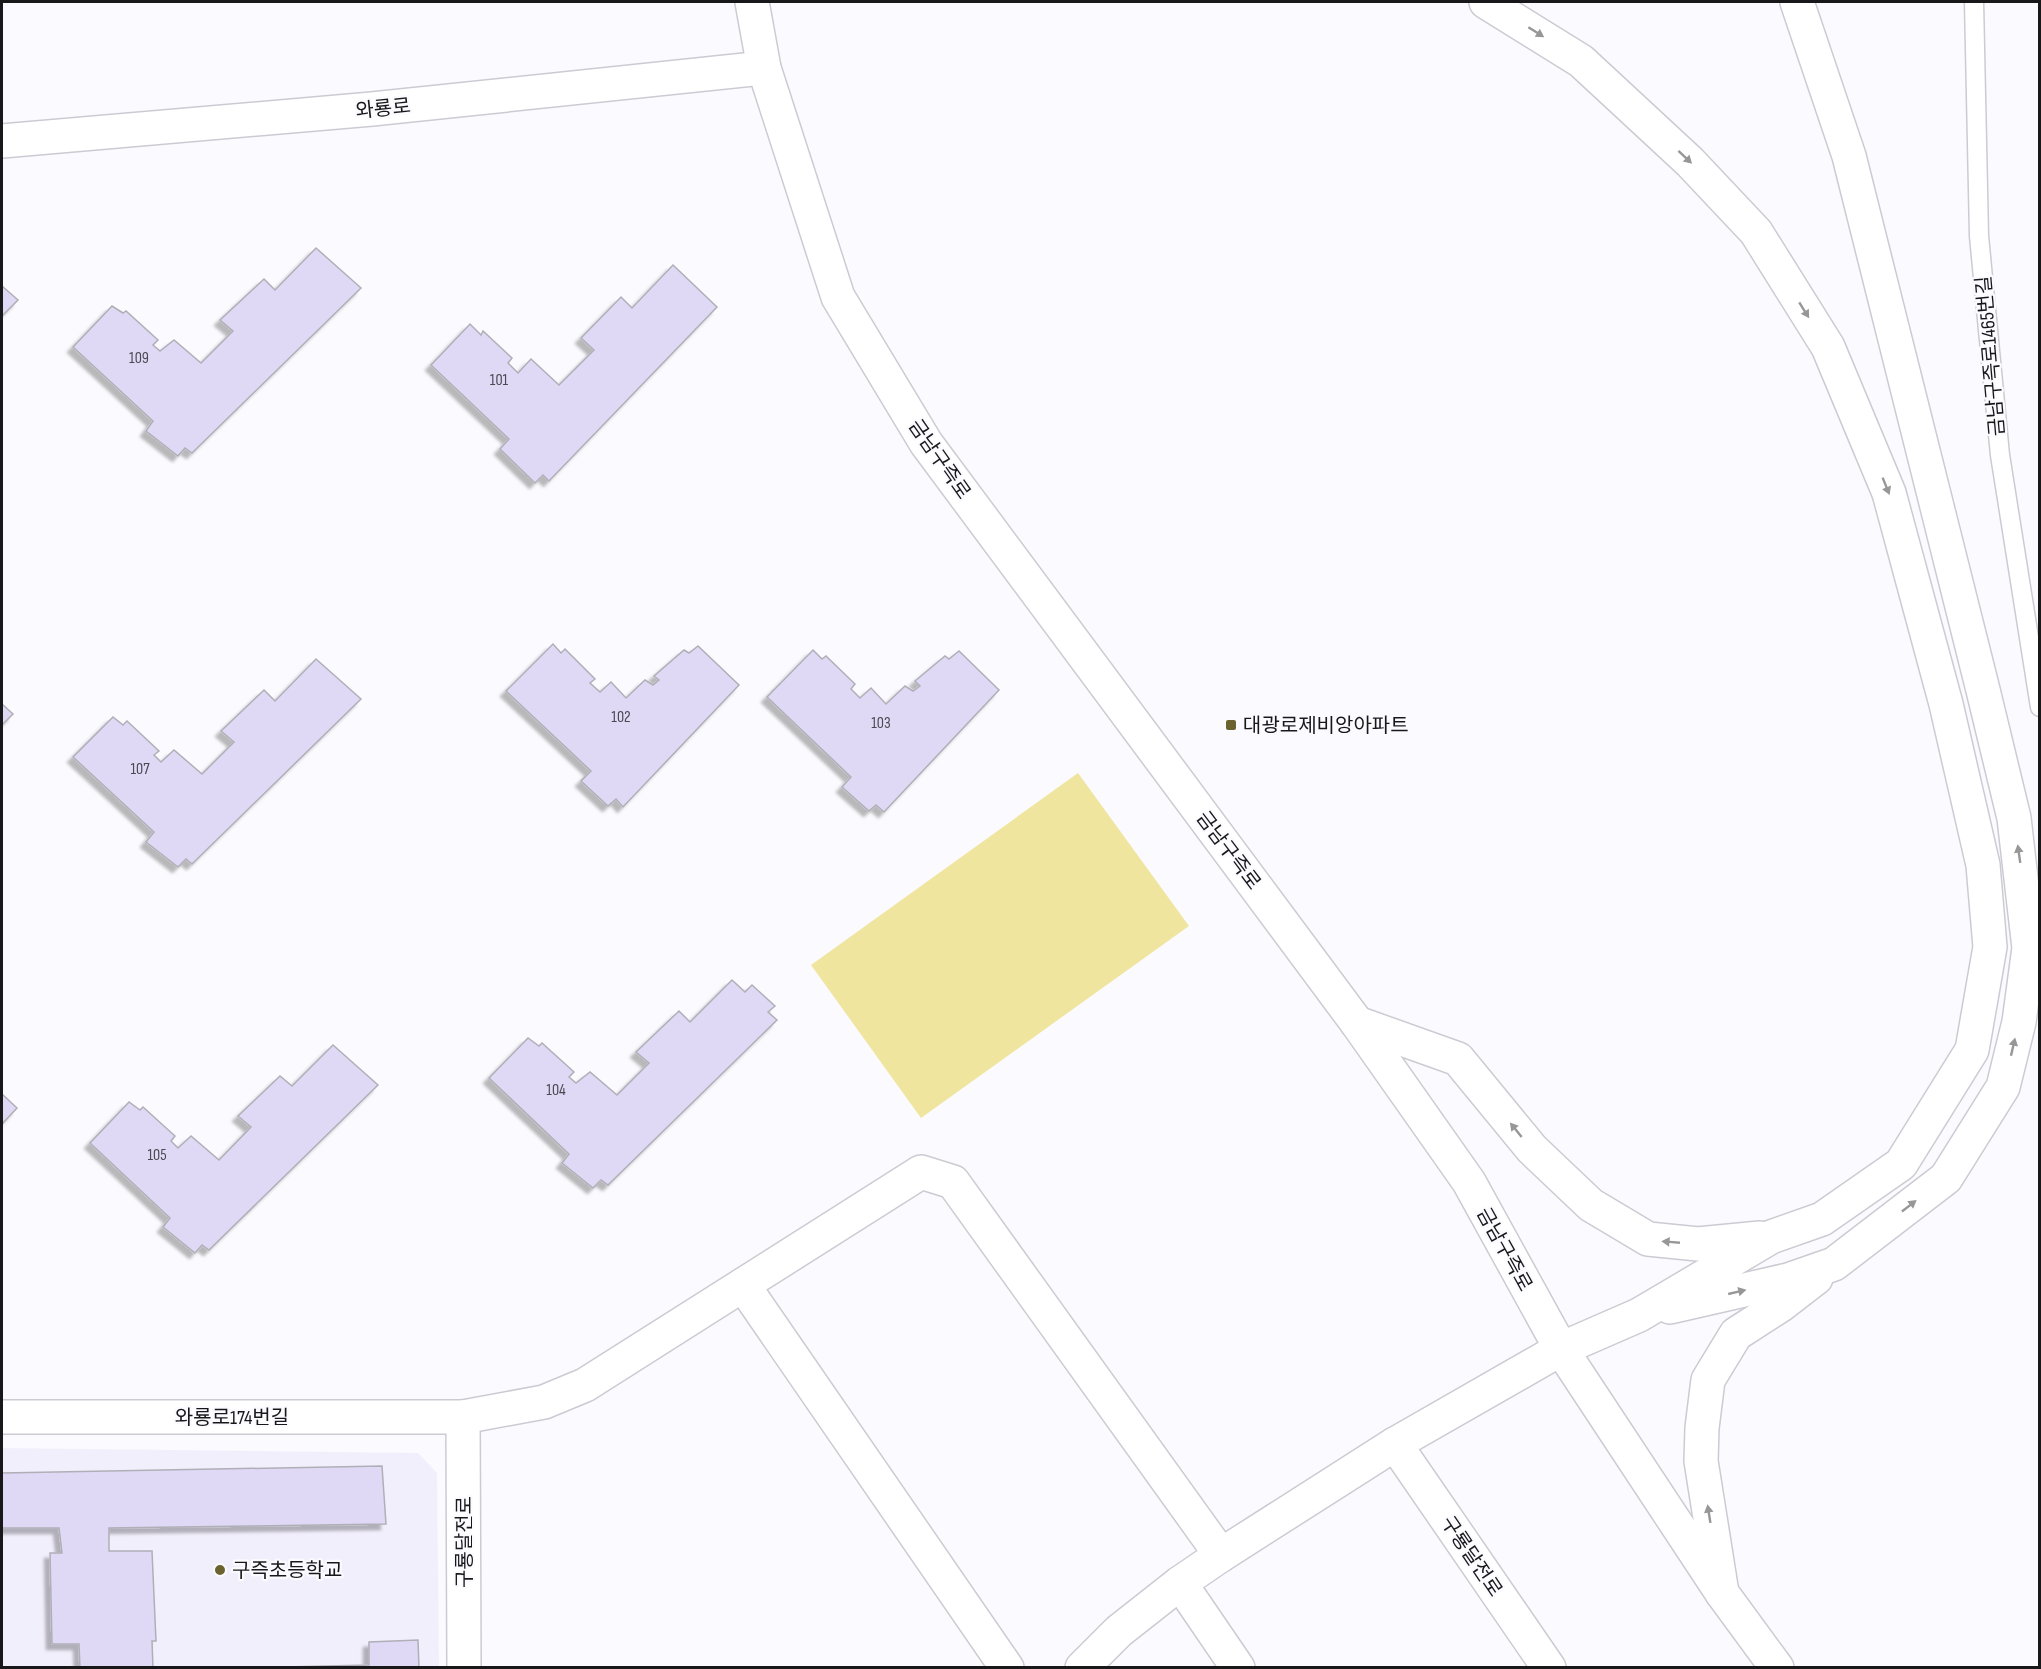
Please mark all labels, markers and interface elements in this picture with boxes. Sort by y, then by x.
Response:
one-way arrow [1528,27,1544,38]
street label: 와룡로 [354,94,412,124]
one-way arrow [1677,150,1692,164]
street label: 금남구즉로1465번길 [1972,275,2010,437]
one-way arrow [1799,302,1810,318]
house number: 109 [129,349,149,368]
house number: 101 [490,371,509,390]
street label: 금남구즉로 [903,415,975,504]
one-way arrow [1882,477,1892,495]
house number: 102 [611,708,631,727]
house number: 103 [871,714,891,733]
place label: 대광로제비앙아파트 [1243,714,1409,738]
marker: 대광로제비앙아파트 [1224,718,1238,732]
house number: 107 [130,760,150,779]
street label: 금남구즉로 [1191,807,1265,895]
one-way arrow [2015,845,2024,864]
one-way arrow [2008,1038,2018,1057]
house number: 104 [546,1081,566,1100]
one-way arrow [1511,1123,1523,1138]
house number: 105 [147,1146,167,1165]
one-way arrow [1901,1201,1916,1213]
street label: 금남구즉로 [1471,1203,1537,1296]
one-way arrow [1661,1237,1680,1246]
one-way arrow [1728,1286,1747,1296]
street label: 와룡로174번길 [175,1406,289,1430]
street label: 구룡달전로 [453,1496,477,1588]
one-way arrow [1705,1505,1714,1524]
street label: 구룡달전로 [1435,1512,1507,1601]
place label: 구즉초등학교 [232,1559,342,1583]
marker: 구즉초등학교 [213,1563,227,1577]

